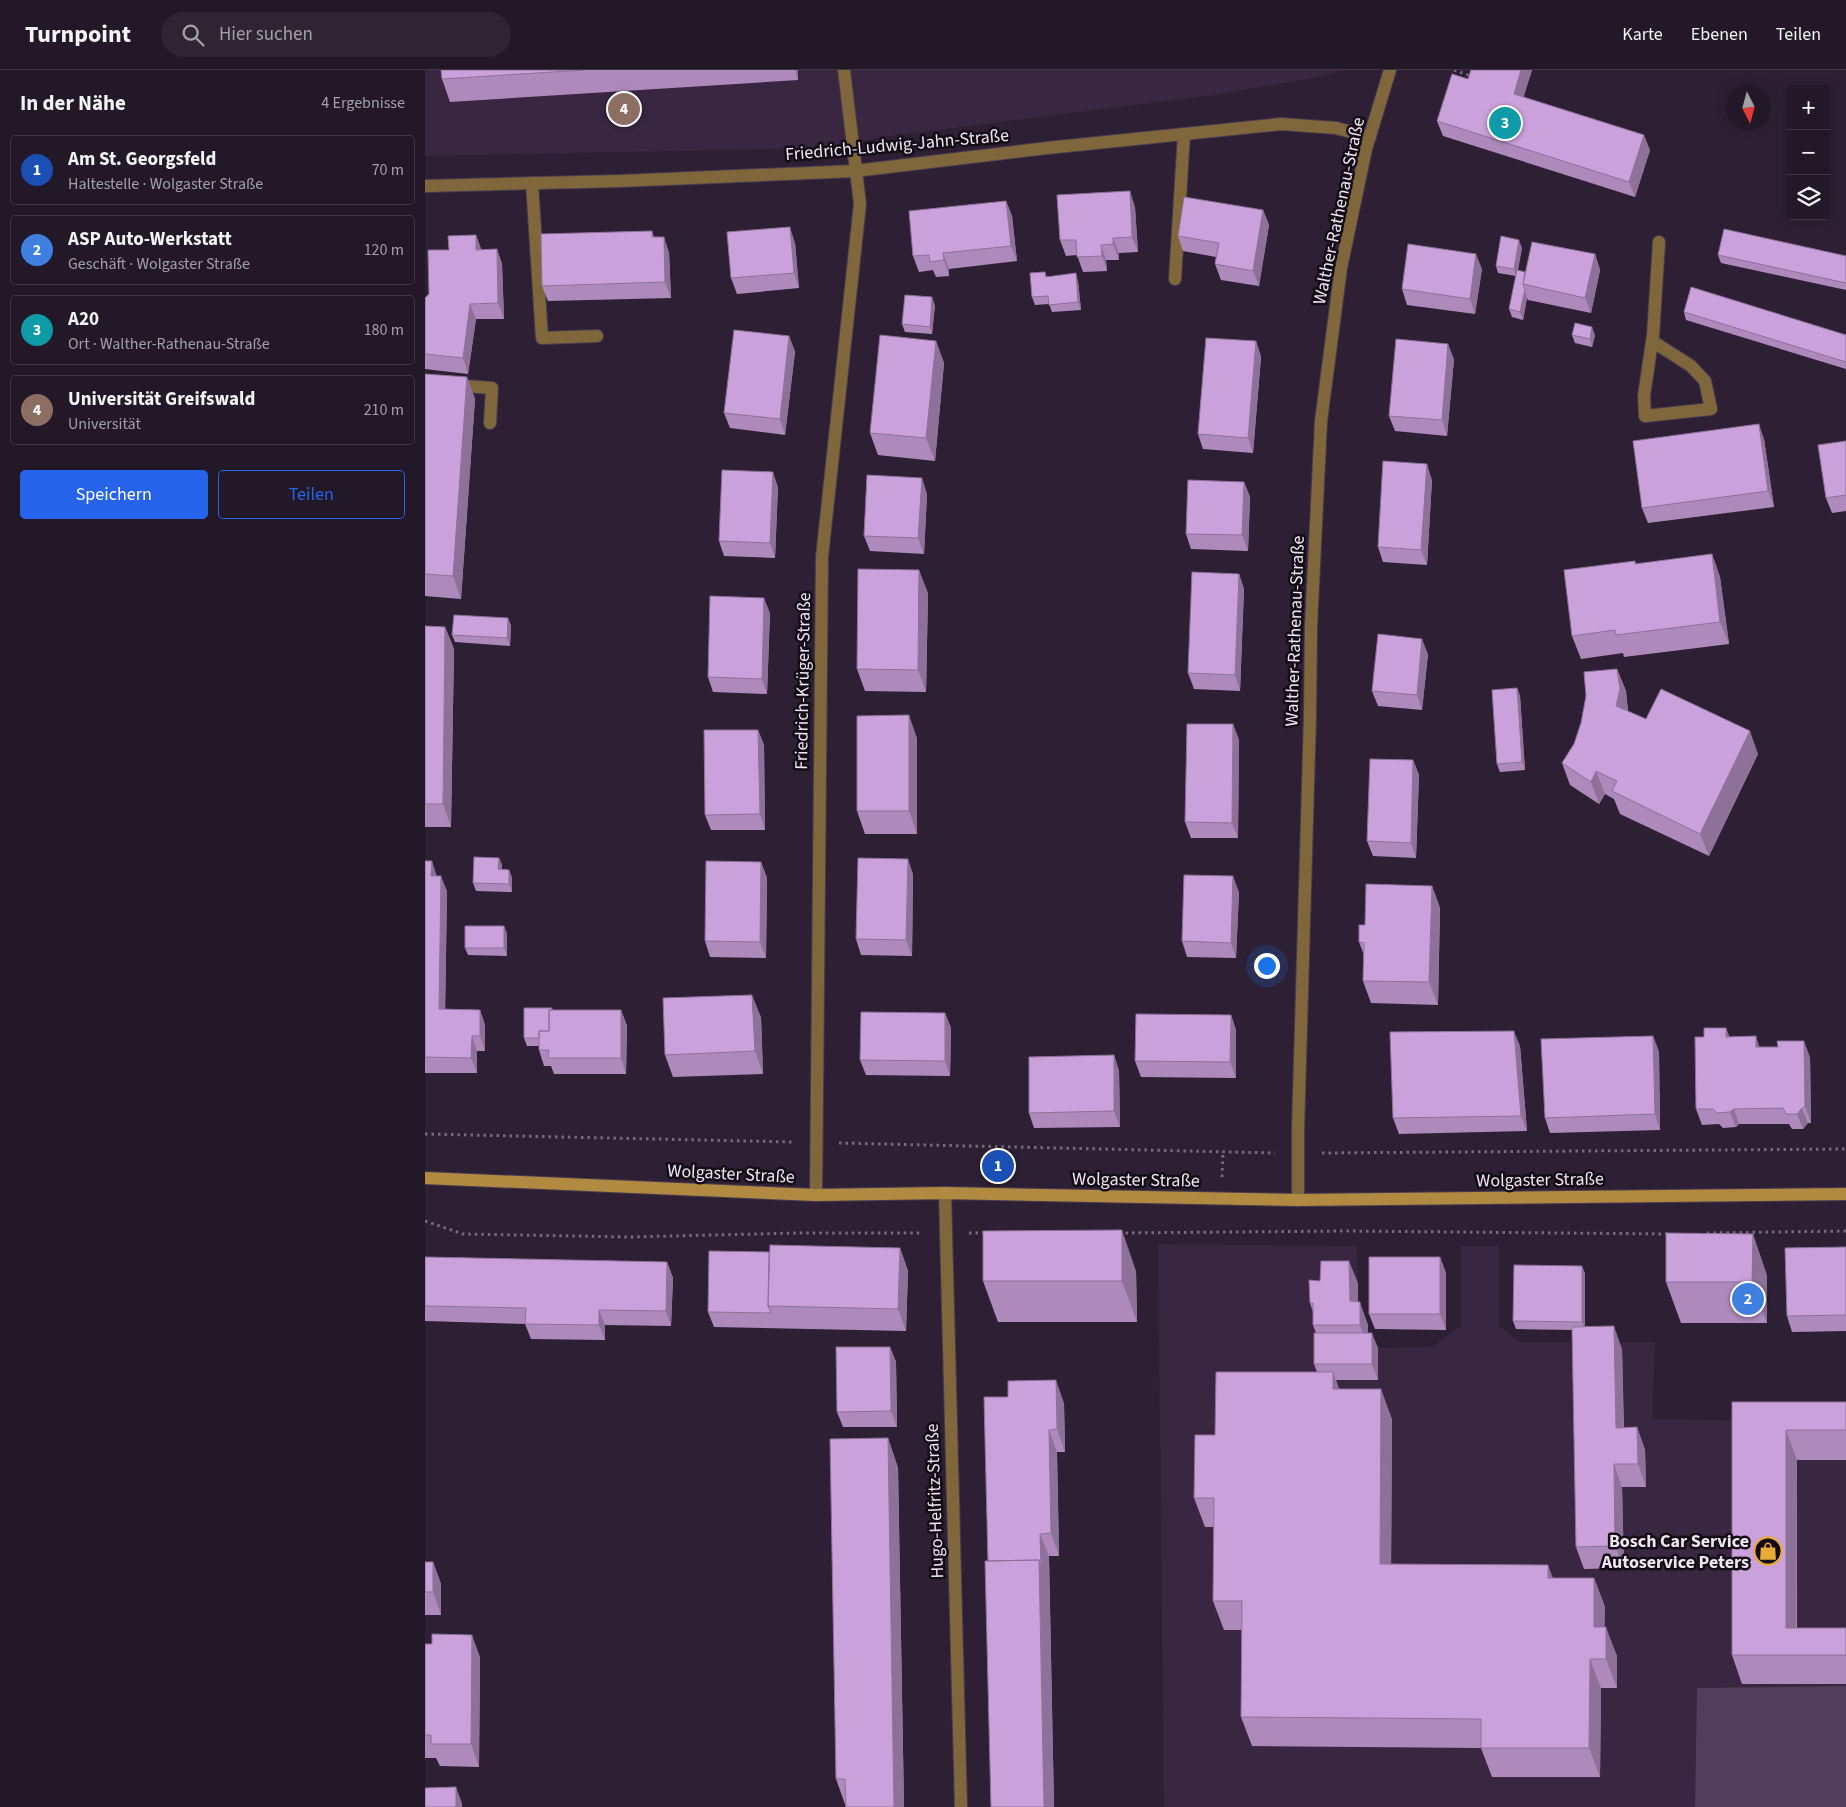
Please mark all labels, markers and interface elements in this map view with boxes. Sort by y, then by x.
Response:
search box [161,12,511,57]
text: Turnpoint [25,17,131,52]
icon: search [179,21,207,49]
text: Hier suchen [219,21,313,48]
text: Karte [1622,22,1663,47]
text: Ebenen [1691,22,1748,47]
text: Teilen [1776,22,1821,47]
north arrow [1726,85,1771,130]
map controls [1786,85,1831,220]
button: + [1786,85,1831,130]
text: In der Nähe [20,88,126,118]
pin: 4 [608,90,640,128]
text: 4 Ergebnisse [321,92,405,114]
pin: 3 [1489,104,1521,142]
street label: Walther-Rathenau-Straße [1307,115,1371,307]
street label: Friedrich-Ludwig-Jahn-Straße [784,123,1010,167]
button: − [1786,130,1831,175]
text: Am St. Georgsfeld [68,146,216,173]
text: 1 [33,159,41,181]
text: 70 m [372,159,404,181]
text: Haltestelle · Wolgaster Straße [68,173,263,195]
button: layers [1786,175,1831,220]
text: ASP Auto-Werkstatt [68,226,232,253]
text: 2 [33,239,41,261]
text: 120 m [364,239,404,261]
text: Geschäft · Wolgaster Straße [68,253,250,275]
text: A20 [68,306,99,333]
text: 3 [33,319,41,341]
text: 180 m [364,319,404,341]
text: Ort · Walther-Rathenau-Straße [68,333,270,355]
text: Universität Greifswald [68,386,255,413]
text: 4 [33,399,41,421]
text: 210 m [364,399,404,421]
text: Universität [68,413,141,435]
button: Speichern [20,470,208,519]
button: Teilen [218,470,405,519]
street label: Walther-Rathenau-Straße [1279,535,1311,727]
street label: Friedrich-Krüger-Straße [789,592,817,770]
your location [1254,953,1280,979]
pin: 1 [982,1147,1014,1185]
street label: Wolgaster Straße [667,1158,795,1190]
street label: Wolgaster Straße [1072,1166,1200,1194]
street label: Wolgaster Straße [1476,1166,1604,1194]
pin: 2 [1732,1280,1764,1318]
street label: Hugo-Helfritz-Straße [920,1423,950,1579]
place label: Bosch Car Service Autoservice Peters [1601,1529,1749,1575]
shop icon: Bosch Car Service Autoservice Peters [1753,1536,1783,1566]

